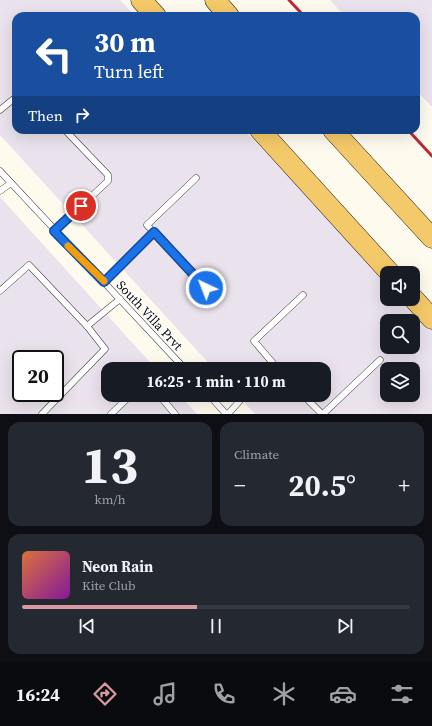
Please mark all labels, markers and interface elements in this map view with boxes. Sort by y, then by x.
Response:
text: 30 m [94,23,156,61]
icon: left [28,28,80,80]
text: Turn left [94,59,164,84]
icon: right [71,104,93,126]
text: Then [28,105,63,126]
pin [64,189,98,223]
icon: arrive [70,195,92,217]
map controls [380,266,420,402]
button: sound [380,266,420,306]
position arrow [185,267,227,309]
street label: South Villa Prvt [113,277,187,354]
button: search [380,314,420,354]
speed limit sign: 20 [12,350,64,402]
button: layers [380,362,420,402]
text: 16:25 · 1 min · 110 m [147,371,286,392]
text: 13 [82,429,138,500]
text: Climate [234,446,279,463]
text: 20.5° [288,465,356,506]
text: − [234,470,246,500]
text: + [398,470,410,500]
text: km/h [95,491,125,508]
text: Neon Rain [82,556,153,577]
text: Kite Club [82,577,135,594]
icon: previous [76,615,98,637]
icon: pause [205,615,227,637]
icon: next [334,615,356,637]
icon: directions [91,680,119,708]
icon: music [151,680,179,708]
icon: phone [210,680,238,708]
icon: climate [270,680,298,708]
icon: car [329,680,357,708]
icon: filters [388,680,416,708]
text: 16:24 [16,682,60,707]

